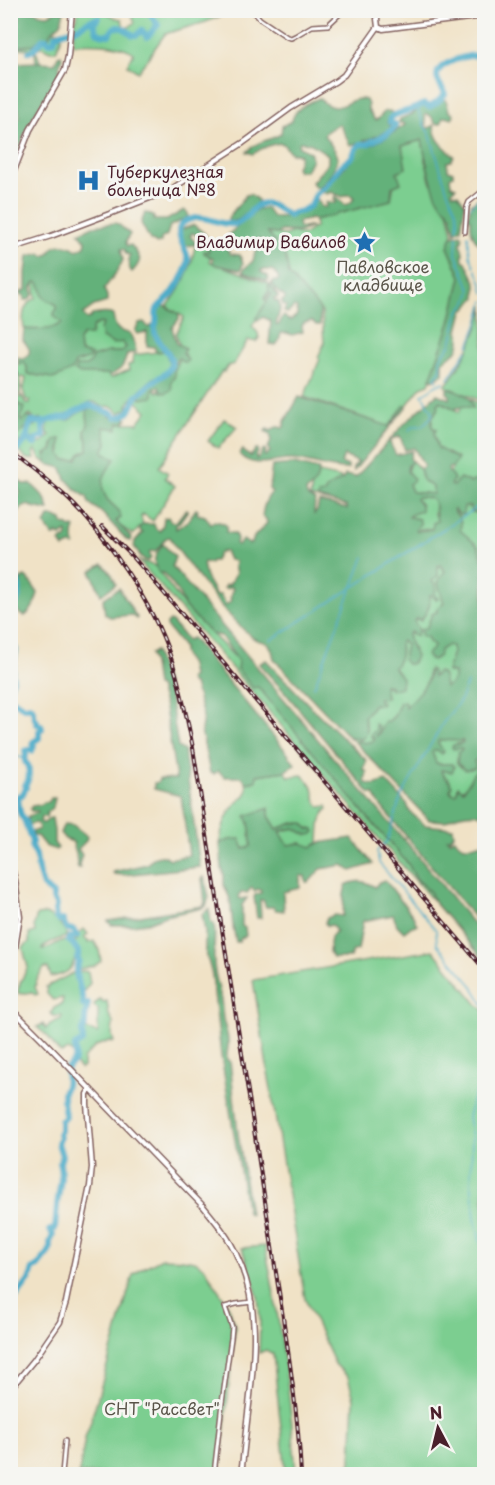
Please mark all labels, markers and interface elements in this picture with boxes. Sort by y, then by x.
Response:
place label: Туберкулезная больница №8 [107,159,224,201]
hospital icon: Туберкулезная больница №8 [76,168,102,194]
place label: Владимир Вавилов [196,229,346,253]
place icon: Владимир Вавилов [351,229,377,255]
park label: Павловское кладбище [336,254,430,296]
park label: СНТ "Рассвет" [104,1396,220,1420]
north arrow [408,1398,468,1458]
text: N [428,1399,444,1425]

